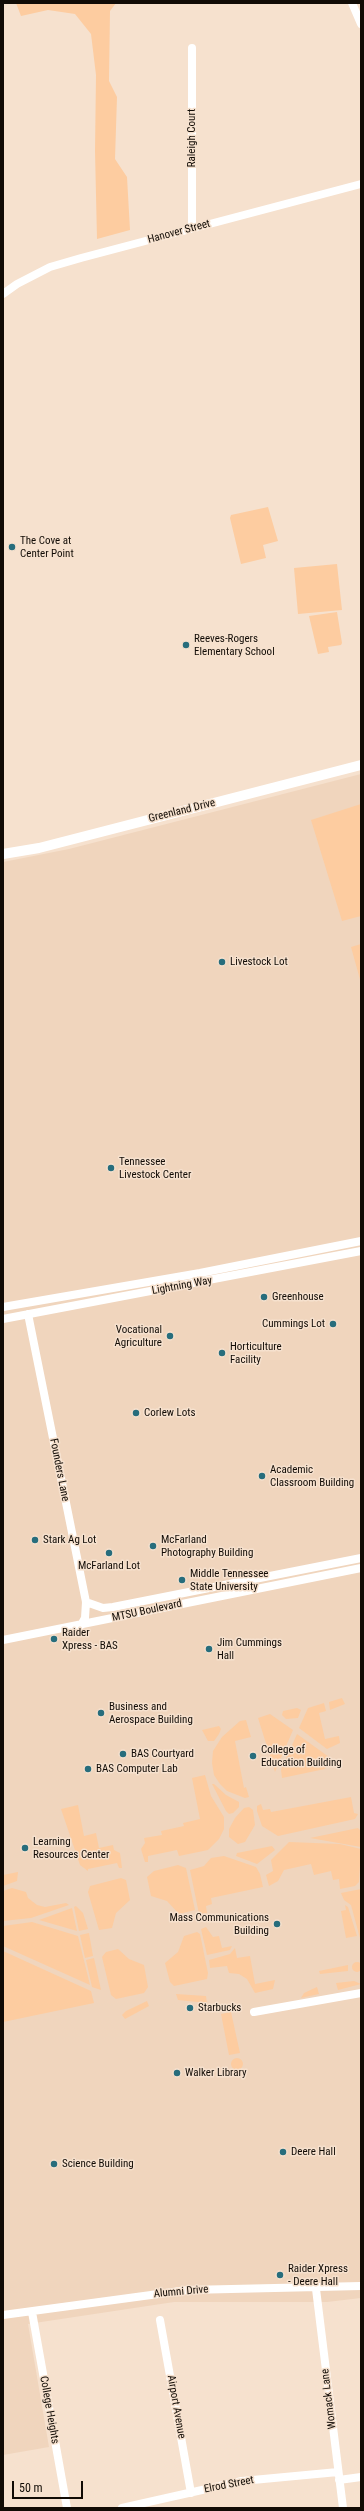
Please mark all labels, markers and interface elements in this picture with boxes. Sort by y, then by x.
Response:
street label: Raleigh Court [185,109,199,167]
street label: Hanover Street [146,217,212,247]
place label: The Cove at Center Point [20,534,74,560]
marker: The Cove at Center Point [7,542,17,552]
place label: Reeves-Rogers Elementary School [194,632,275,658]
marker: Reeves-Rogers Elementary School [181,640,191,650]
street label: Greenland Drive [147,796,217,826]
place label: Livestock Lot [230,955,288,969]
marker: Livestock Lot [217,957,227,967]
place label: Tennessee Livestock Center [119,1155,191,1181]
marker: Tennessee Livestock Center [106,1163,116,1173]
street label: Lightning Way [151,1274,213,1298]
place label: Greenhouse [272,1290,324,1304]
marker: Greenhouse [259,1292,269,1302]
place label: Cummings Lot [262,1317,325,1331]
marker: Cummings Lot [328,1319,338,1329]
place label: Vocational Agriculture [114,1323,162,1349]
marker: Vocational Agriculture [165,1331,175,1341]
place label: Horticulture Facility [230,1340,282,1366]
marker: Horticulture Facility [217,1348,227,1358]
place label: Corlew Lots [144,1406,195,1420]
marker: Corlew Lots [131,1408,141,1418]
street label: Founders Lane [46,1437,72,1503]
place label: Academic Classroom Building [270,1463,354,1489]
marker: Academic Classroom Building [257,1471,267,1481]
place label: Stark Ag Lot [43,1533,96,1547]
place label: McFarland Photography Building [161,1533,253,1559]
marker: Stark Ag Lot [30,1535,40,1545]
marker: McFarland Photography Building [148,1541,158,1551]
marker: McFarland Lot [104,1548,114,1558]
place label: McFarland Lot [78,1559,140,1573]
place label: Middle Tennessee State University [190,1567,268,1593]
marker: Middle Tennessee State University [177,1575,187,1585]
street label: MTSU Boulevard [111,1597,183,1625]
place label: Raider Xpress - BAS [62,1626,118,1652]
marker: Raider Xpress - BAS [49,1634,59,1644]
place label: Jim Cummings Hall [217,1636,282,1662]
marker: Jim Cummings Hall [204,1644,214,1654]
place label: Business and Aerospace Building [109,1700,193,1726]
marker: Business and Aerospace Building [96,1708,106,1718]
place label: College of Education Building [261,1743,342,1769]
place label: BAS Courtyard [131,1747,194,1761]
marker: BAS Courtyard [118,1749,128,1759]
marker: College of Education Building [248,1751,258,1761]
place label: BAS Computer Lab [96,1762,178,1776]
marker: BAS Computer Lab [83,1764,93,1774]
place label: Learning Resources Center [33,1835,109,1861]
marker: Learning Resources Center [20,1843,30,1853]
place label: Mass Communications Building [169,1911,269,1937]
marker: Mass Communications Building [272,1919,282,1929]
place label: Starbucks [198,2001,241,2015]
marker: Starbucks [185,2003,195,2013]
place label: Walker Library [185,2066,246,2080]
marker: Walker Library [172,2068,182,2078]
place label: Deere Hall [291,2145,336,2159]
marker: Deere Hall [278,2147,288,2157]
place label: Science Building [62,2157,134,2171]
marker: Science Building [49,2159,59,2169]
place label: Raider Xpress - Deere Hall [288,2262,348,2288]
marker: Raider Xpress - Deere Hall [275,2270,285,2280]
street label: Alumni Drive [153,2283,209,2301]
street label: Womack Lane [319,2368,339,2430]
street label: Airport Avenue [164,2374,188,2440]
street label: College Heights [37,2375,61,2445]
scale bar [14,2473,85,2499]
street label: Elrod Street [203,2474,255,2496]
text: 50 m [19,2481,43,2495]

